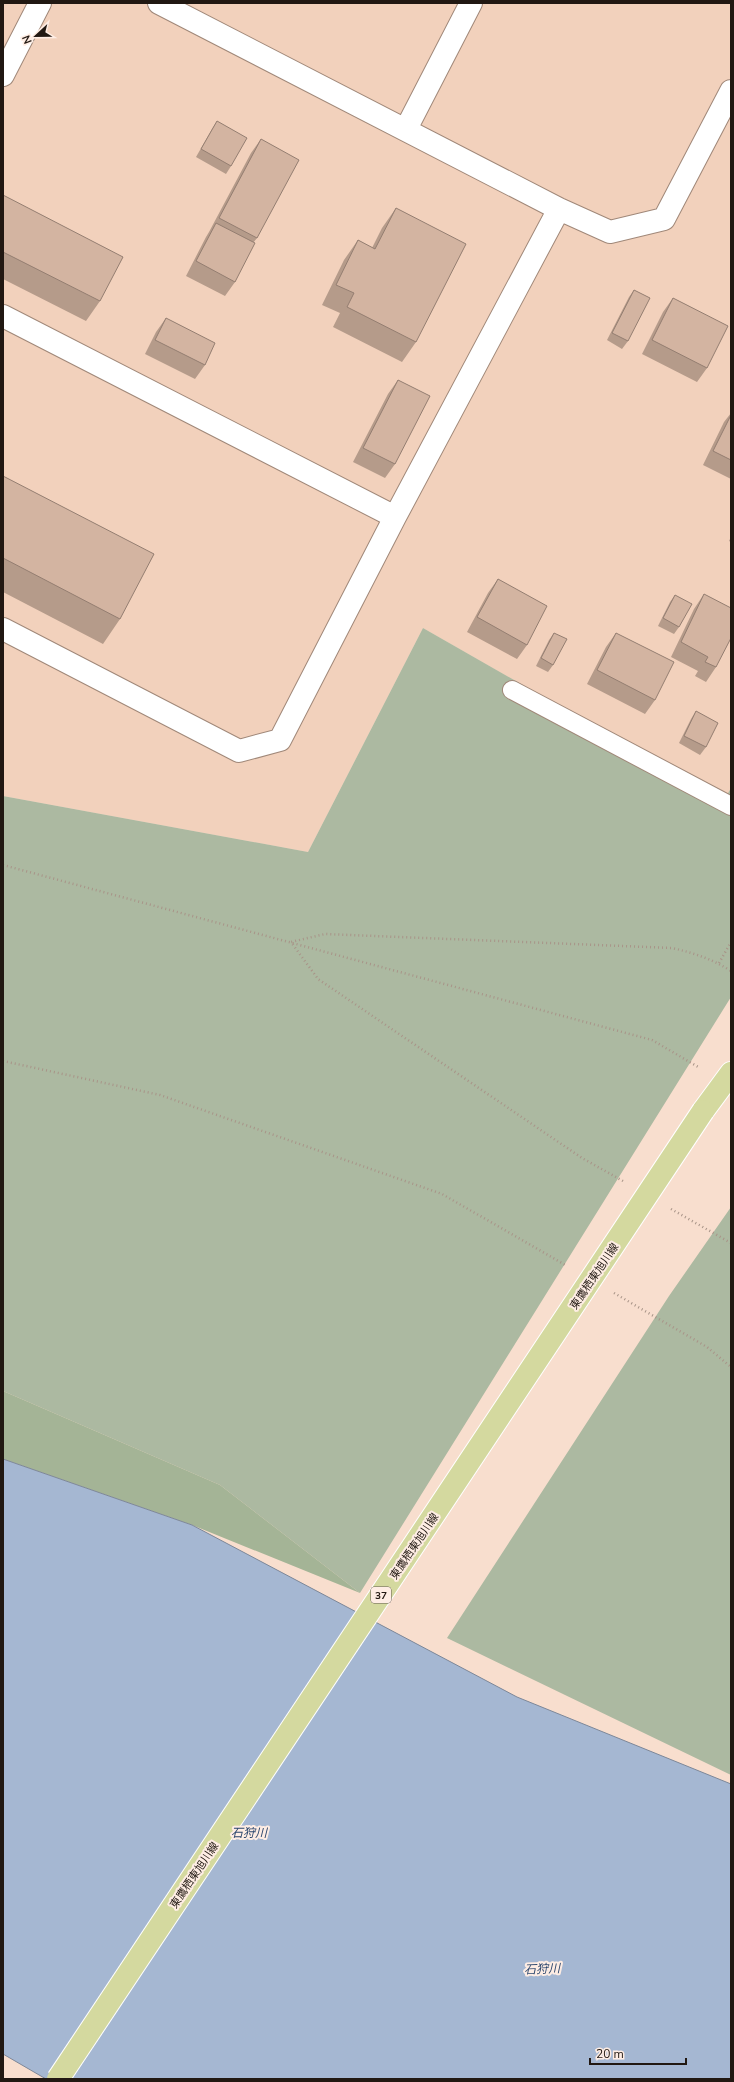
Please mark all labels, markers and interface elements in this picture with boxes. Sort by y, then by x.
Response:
north arrow [16,16,56,56]
text: N [19,33,36,46]
street label: 東鷹栖東旭川線 [567,1240,622,1312]
street label: 東鷹栖東旭川線 [387,1510,442,1582]
road number: 37 [371,1587,391,1603]
water label: 石狩川 [231,1825,269,1841]
street label: 東鷹栖東旭川線 [167,1839,222,1911]
water label: 石狩川 [524,1960,562,1978]
scale bar [590,2040,686,2066]
text: 20 m [596,2046,624,2062]

